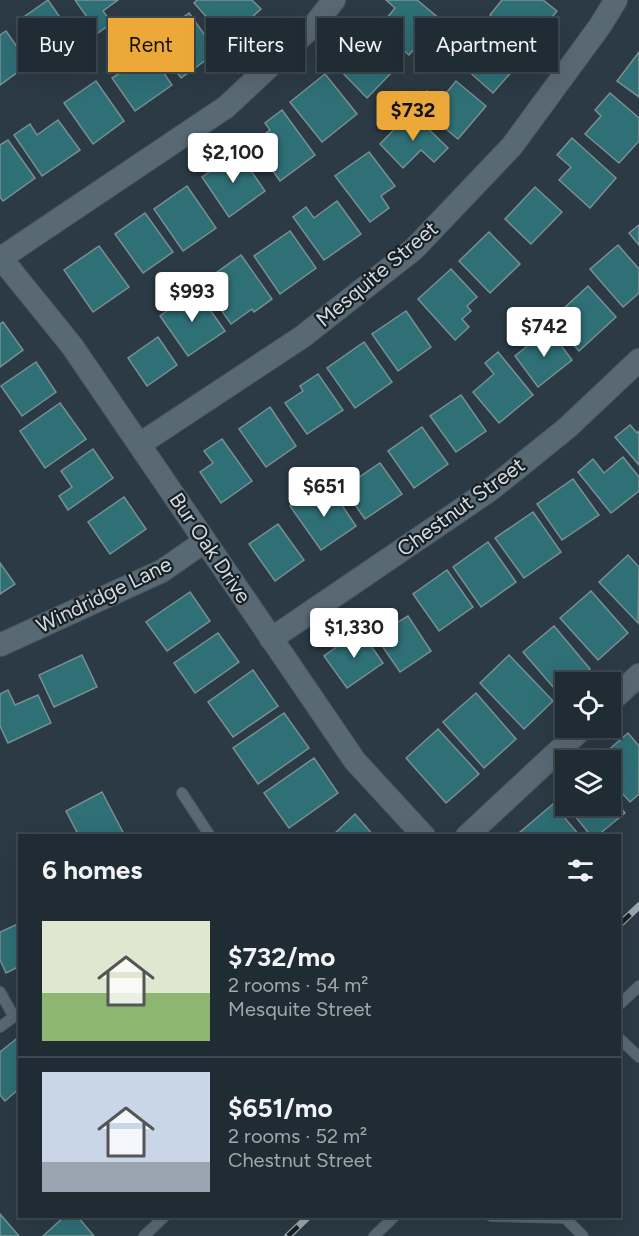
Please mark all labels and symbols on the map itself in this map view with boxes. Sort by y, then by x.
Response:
pin: $732 [377,91,449,142]
pin: $2,100 [184,133,282,184]
street label: Mesquite Street [311,215,443,332]
pin: $993 [156,272,228,323]
pin: $742 [508,307,580,358]
street label: Chestnut Street [392,452,529,561]
pin: $651 [288,467,360,518]
street label: Bur Oak Drive [164,488,257,608]
street label: Windridge Lane [32,551,175,638]
pin: $1,330 [305,608,403,659]

